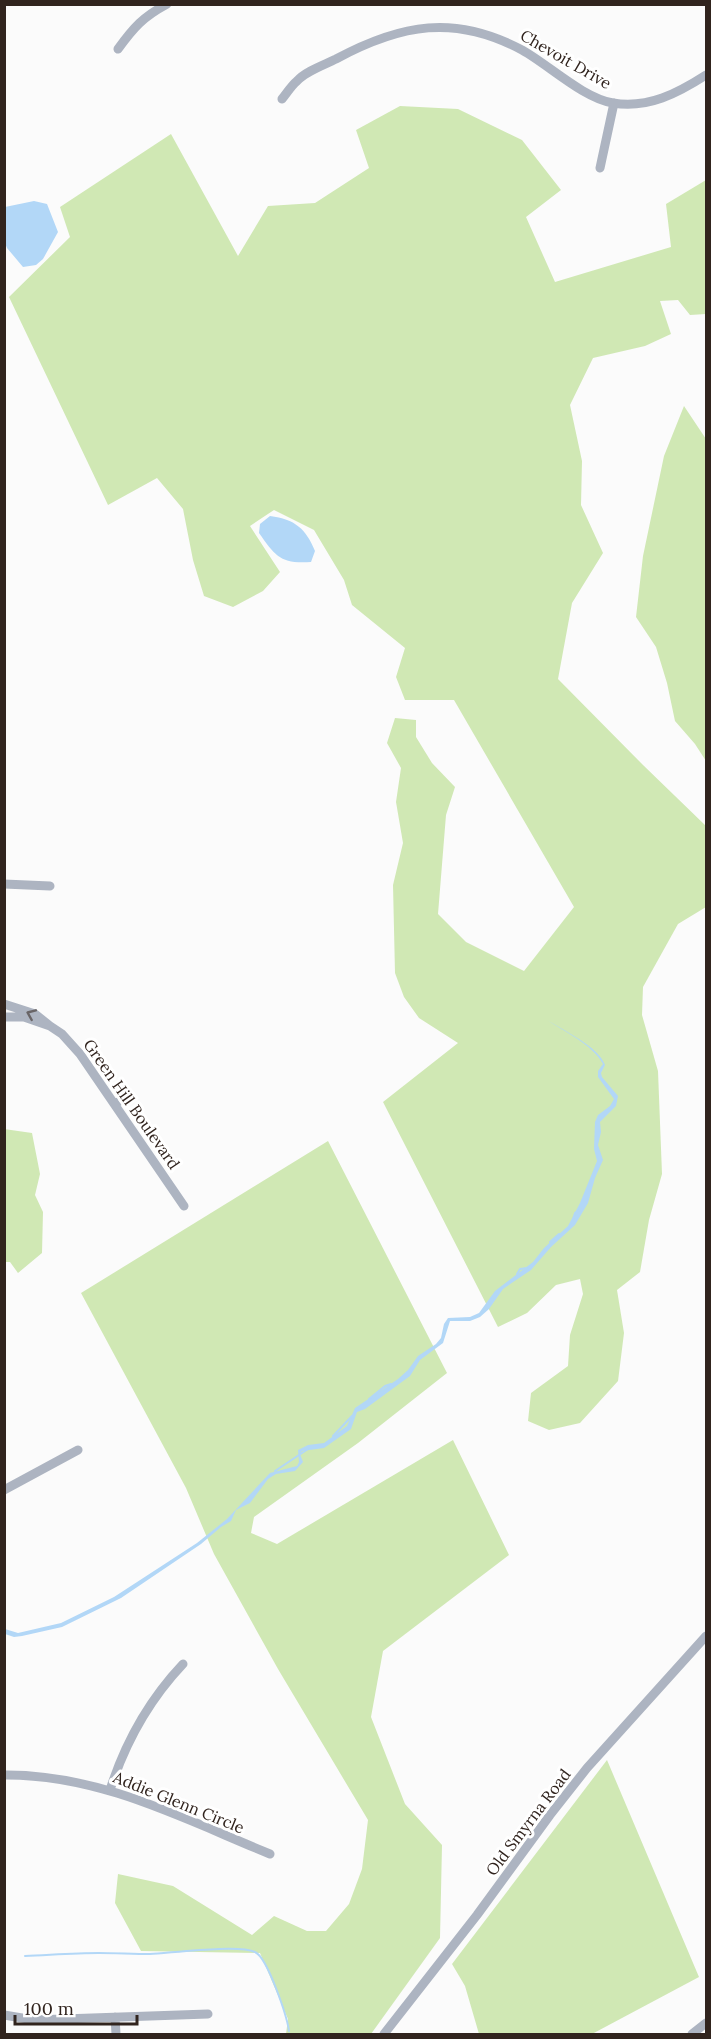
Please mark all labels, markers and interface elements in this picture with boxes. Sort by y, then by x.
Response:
street label: Chevoit Drive [517,25,615,93]
one-way arrow [26,1009,37,1021]
street label: Green Hill Boulevard [80,1035,185,1173]
street label: Old Smyrna Road [481,1764,575,1879]
street label: Addie Glenn Circle [110,1766,248,1838]
scale bar [15,1988,136,2026]
text: 100 m [24,1997,74,2020]

